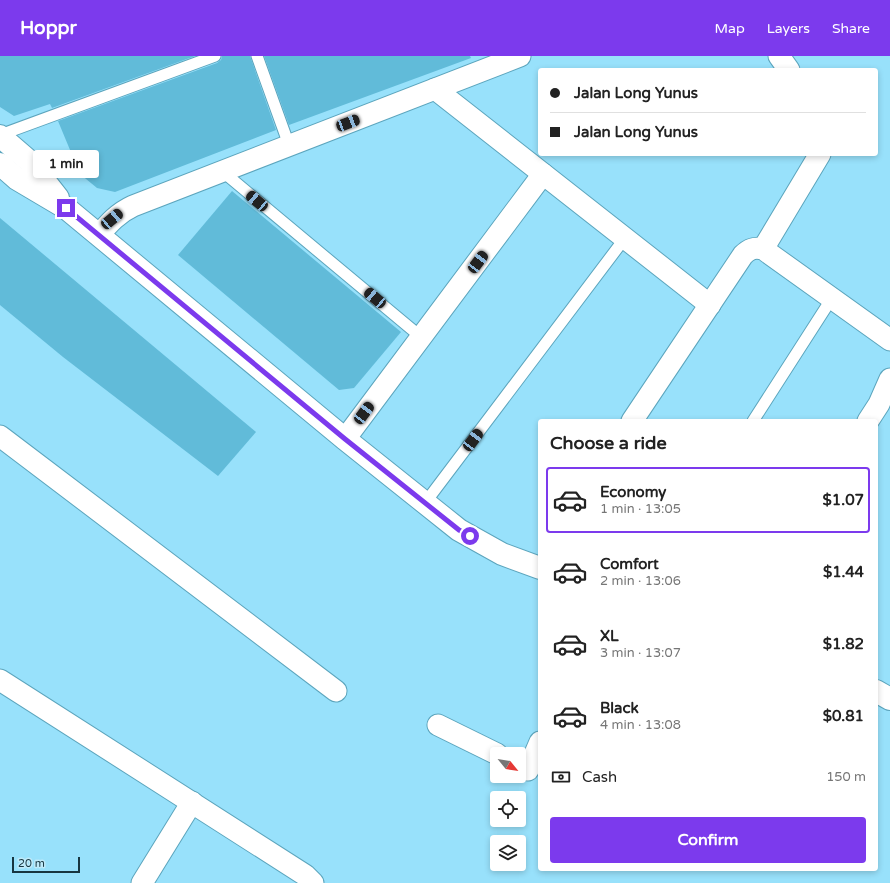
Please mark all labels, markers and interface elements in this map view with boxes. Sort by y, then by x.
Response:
text: Hoppr [20,17,77,39]
text: Map [715,20,745,37]
text: Layers [767,20,810,37]
text: Share [832,20,870,37]
text: Jalan Long Yunus [574,84,698,102]
car [335,113,361,133]
text: Jalan Long Yunus [574,123,698,141]
callout: 1 min [33,150,99,178]
text: 1 min [49,156,83,172]
car [244,189,270,213]
route end [57,199,75,217]
car [99,207,125,231]
car [466,249,490,275]
car [362,286,388,310]
car [352,400,376,426]
car [461,427,485,453]
text: Choose a ride [550,432,667,454]
icon: car [552,482,588,518]
text: Economy [600,483,666,501]
text: $1.07 [823,491,864,509]
text: 1 min · 13:05 [600,501,681,517]
route start [461,527,479,545]
icon: car [552,554,588,590]
text: Comfort [600,555,659,573]
text: $1.44 [823,563,864,581]
text: 2 min · 13:06 [600,573,681,589]
icon: car [552,626,588,662]
text: XL [600,627,619,645]
text: $1.82 [823,635,864,653]
text: 3 min · 13:07 [600,645,681,661]
icon: car [552,698,588,734]
text: Black [600,699,639,717]
text: $0.81 [823,707,864,725]
text: 4 min · 13:08 [600,717,681,733]
north arrow [490,747,526,783]
map controls [490,747,526,871]
icon: cash [550,766,572,788]
text: Cash [582,768,617,786]
text: 150 m [826,769,866,785]
button: locate [490,791,526,827]
button: Confirm [550,817,866,863]
button: layers [490,835,526,871]
scale bar [12,855,80,874]
text: 20 m [18,857,45,870]

